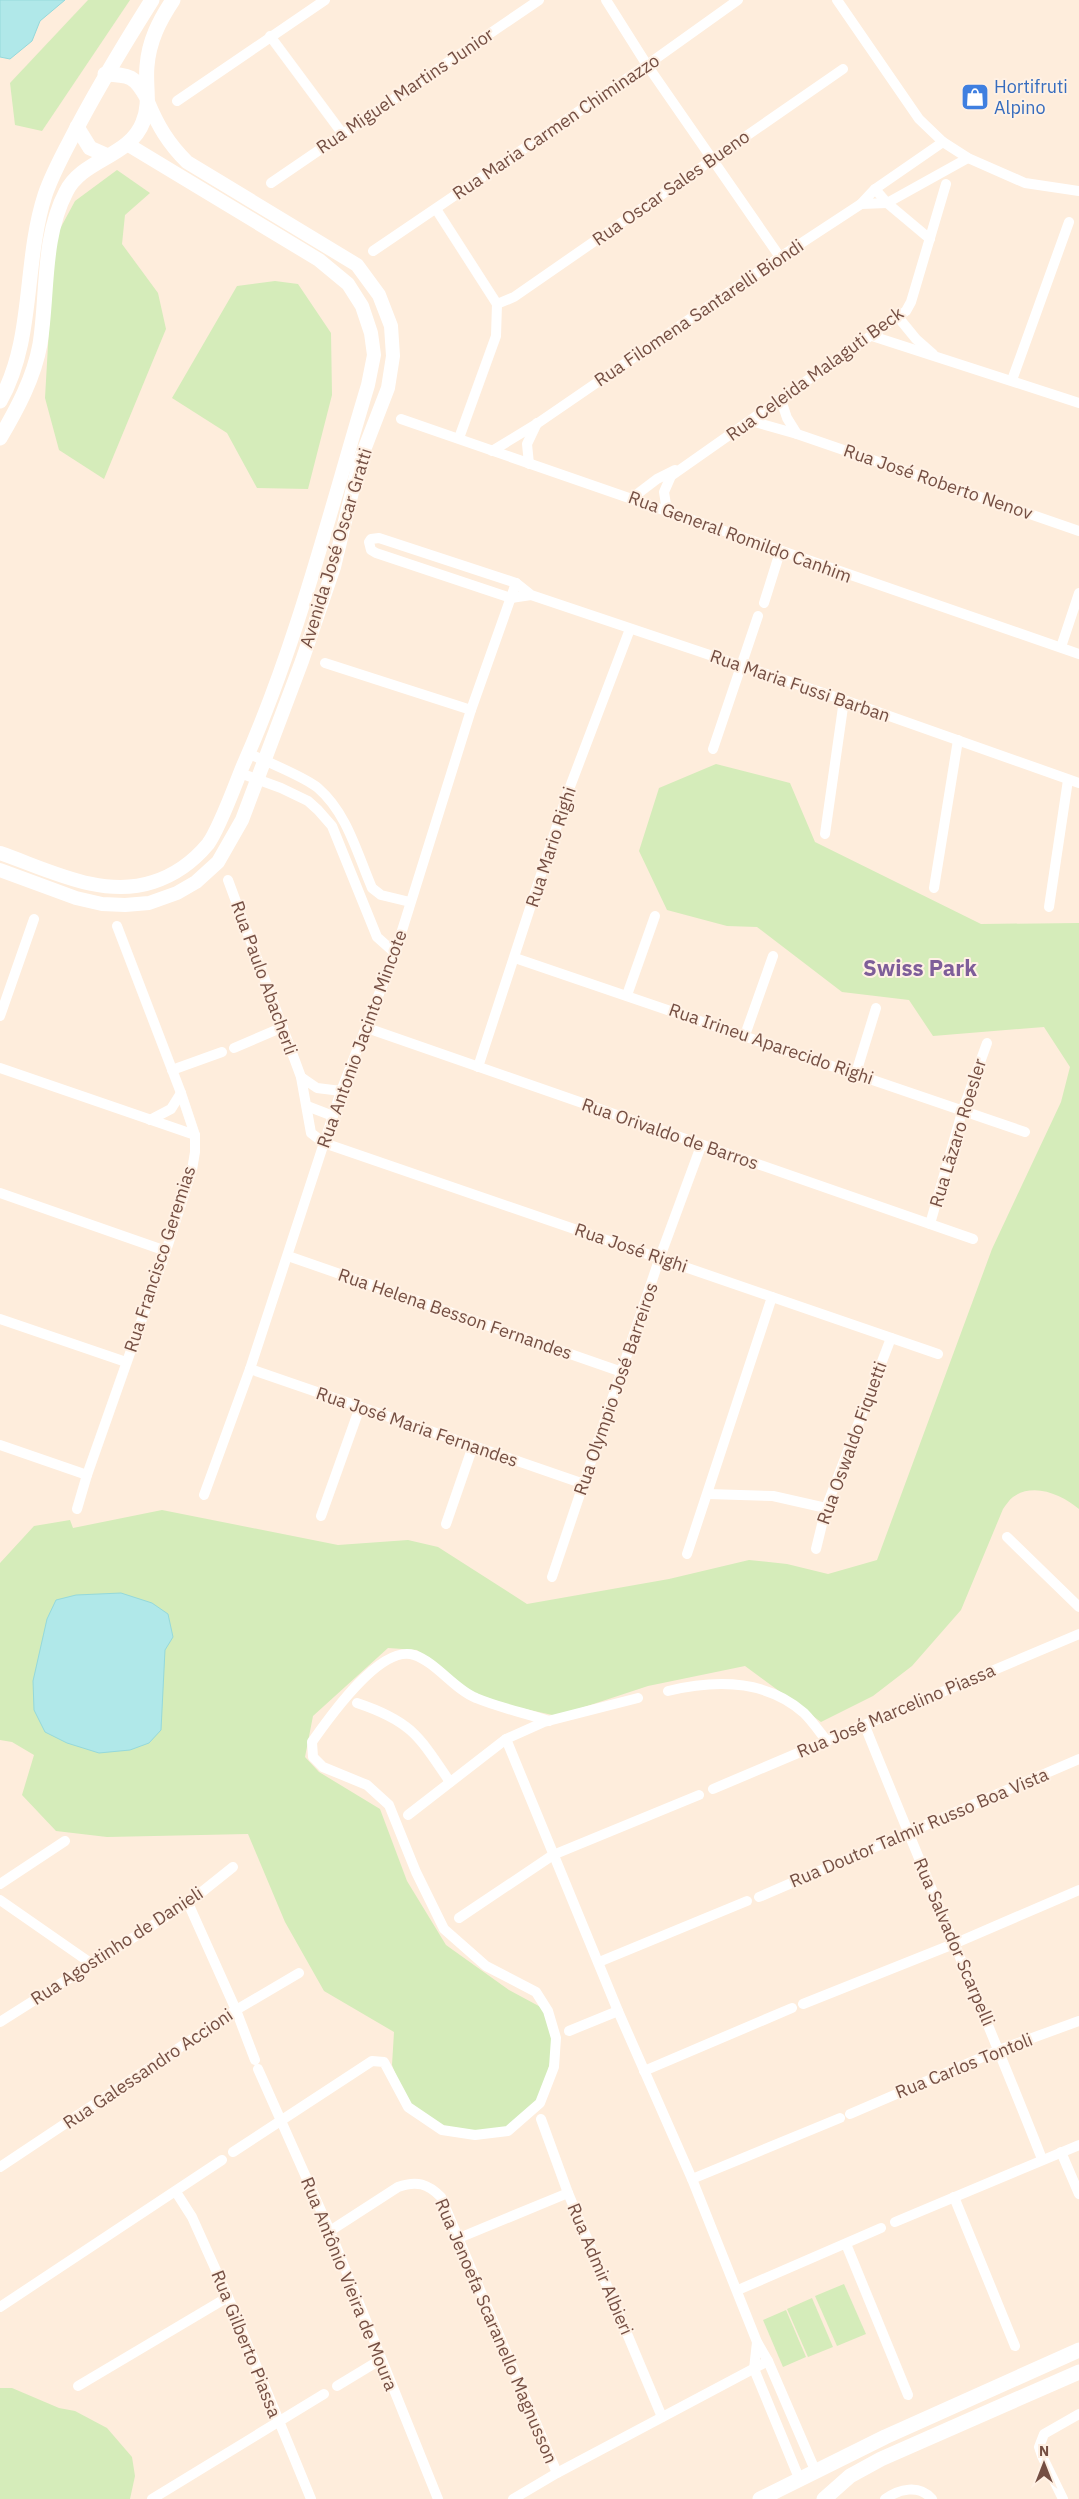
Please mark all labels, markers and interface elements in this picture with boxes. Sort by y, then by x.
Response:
street label: Rua Miguel Martins Junior [312,22,498,159]
street label: Rua Maria Carmen Chiminazzo [448,49,664,205]
place label: Hortifruti Alpino [994,75,1068,119]
shop icon: Hortifruti Alpino [960,82,990,112]
street label: Rua Oscar Sales Bueno [588,125,754,251]
street label: Rua Filomena Santarelli Biondi [590,234,808,391]
street label: Rua Celeida Malaguti Beck [721,301,908,446]
street label: Rua José Roberto Nenov [841,438,1036,525]
street label: Avenida José Oscar Gratti [294,445,377,650]
street label: Rua General Romildo Canhim [625,485,855,588]
street label: Rua Maria Fussi Barban [707,644,893,727]
street label: Rua Mario Righi [520,784,581,910]
street label: Rua Paulo Abacherli [226,898,303,1058]
street label: Rua Antonio Jacinto Mincote [311,927,412,1151]
district label: Swiss Park [863,953,977,982]
street label: Rua Irineu Aparecido Righi [666,998,877,1089]
street label: Rua Lãzaro Roesler [924,1055,991,1210]
street label: Rua Orivaldo de Barros [579,1092,762,1175]
street label: Rua Francisco Geremias [119,1163,201,1355]
street label: Rua José Righi [572,1217,691,1278]
street label: Rua Helena Besson Fernandes [335,1263,575,1364]
street label: Rua Olympio José Barreiros [568,1279,663,1498]
street label: Rua Oswaldo Fiquetti [811,1358,892,1528]
street label: Rua José Maria Fernandes [313,1381,521,1472]
street label: Rua José Marcelino Piassa [793,1658,999,1763]
street label: Rua Doutor Talmir Russo Boa Vista [786,1762,1052,1893]
street label: Rua Salvador Scarpelli [909,1854,1000,2029]
street label: Rua Agostinho de Danieli [26,1881,207,2010]
street label: Rua Galessandro Accioni [58,2003,237,2134]
street label: Rua Carlos Tontoli [892,2027,1036,2104]
street label: Rua Antônio Vieira de Moura [296,2174,403,2394]
street label: Rua Jenoefa Scaranello Magnusson [430,2195,563,2467]
street label: Rua Admir Albieri [562,2199,639,2338]
street label: Rua Gilberto Piassa [206,2267,287,2421]
north arrow [1019,2439,1069,2489]
text: N [1039,2442,1049,2460]

